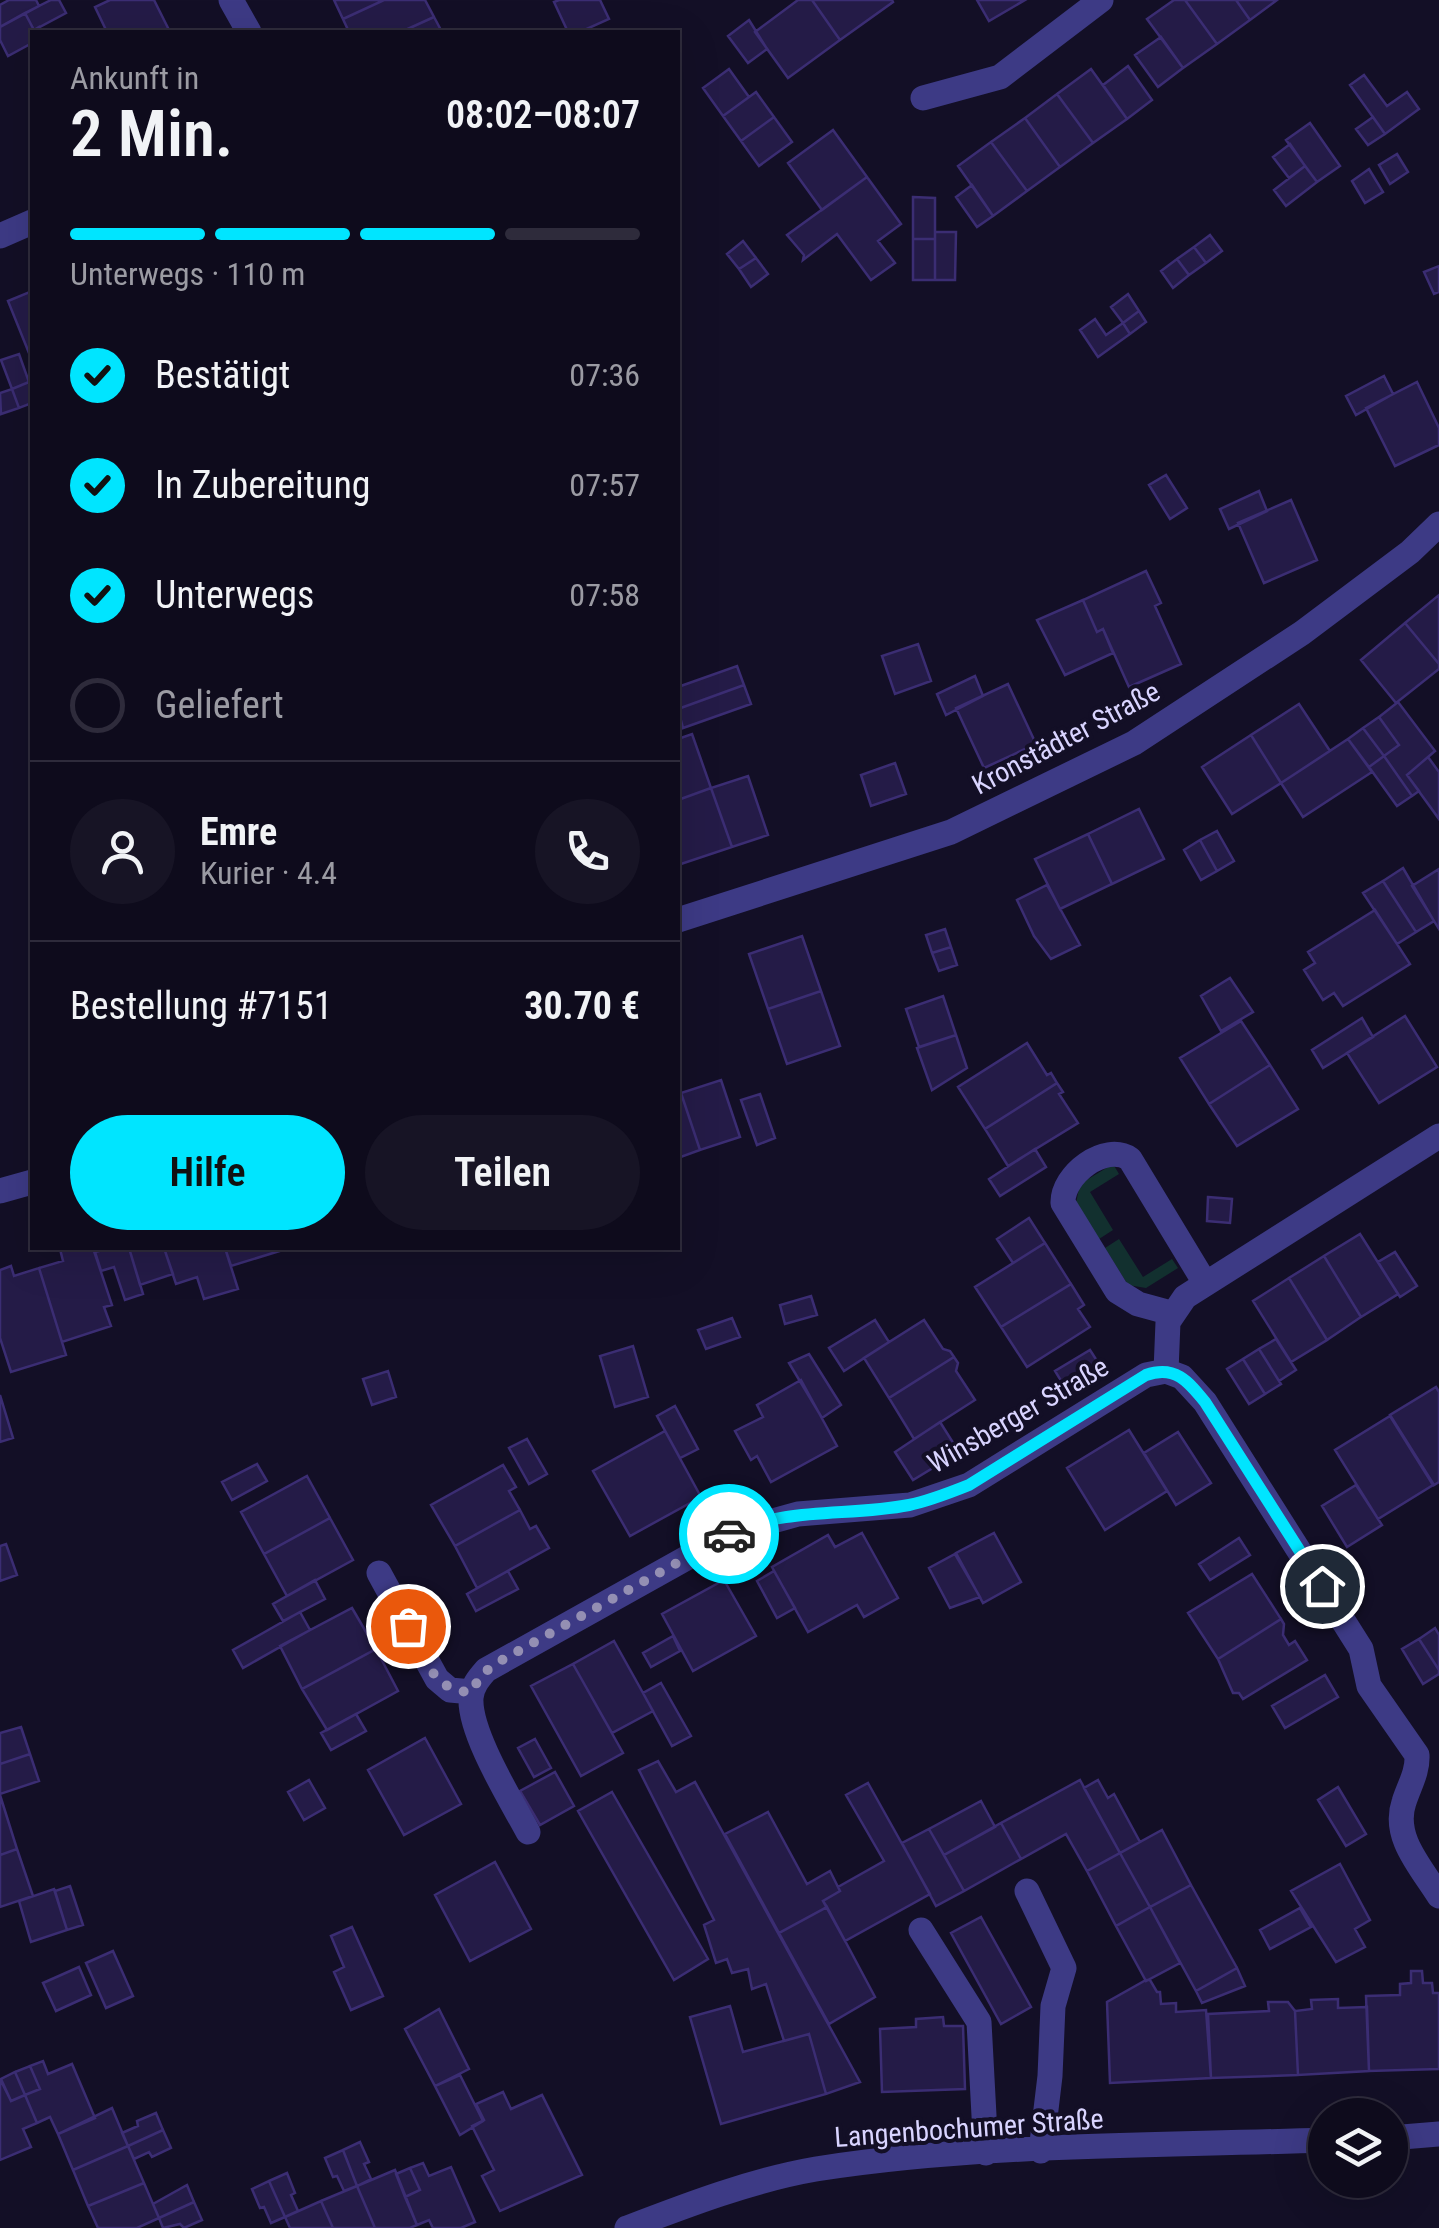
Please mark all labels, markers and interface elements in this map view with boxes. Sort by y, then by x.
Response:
text: Ankunft in [70,59,199,97]
text: 08:02–08:07 [446,93,640,137]
text: 2 Min. [70,96,233,172]
text: Unterwegs · 110 m [70,255,305,293]
icon: check [70,348,125,403]
text: Bestätigt [155,353,290,397]
text: 07:36 [569,356,640,394]
icon: check [70,458,125,513]
text: In Zubereitung [155,463,371,507]
text: 07:57 [569,466,640,504]
icon: check [70,568,125,623]
text: Unterwegs [155,573,314,617]
text: 07:58 [569,576,640,614]
street label: Kronstädter Straße [967,675,1165,801]
text: Geliefert [155,683,284,727]
button: person [70,799,175,904]
button: phone [535,799,640,904]
text: Emre [200,810,277,854]
text: Kurier · 4.4 [200,854,337,892]
text: Bestellung #7151 [70,984,332,1028]
text: 30.70 € [524,984,640,1028]
button: Hilfe [70,1115,345,1230]
button: Teilen [365,1115,640,1230]
street label: Winsberger Straße [922,1350,1114,1480]
courier [679,1484,779,1584]
icon: car [702,1507,757,1562]
pin [1280,1544,1365,1629]
icon: home [1295,1559,1350,1614]
pin [366,1584,451,1669]
icon: bag [381,1599,436,1654]
map controls [1308,2098,1408,2198]
button: layers [1308,2098,1408,2198]
street label: Langenbochumer Straße [833,2102,1105,2154]

